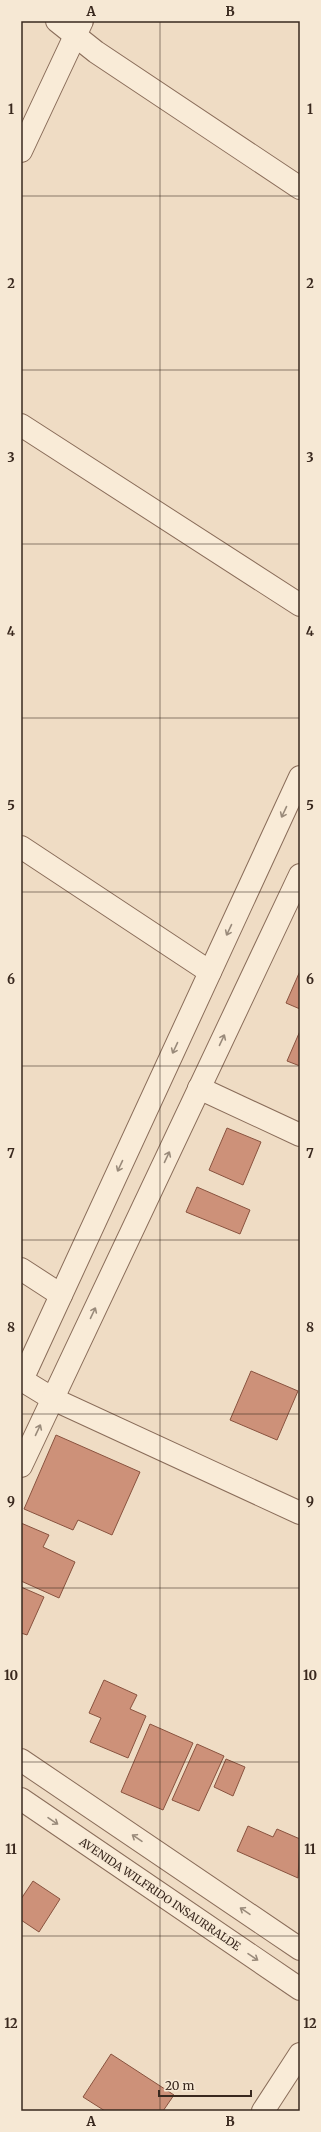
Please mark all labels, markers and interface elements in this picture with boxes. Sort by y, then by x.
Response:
text: A [85,3,96,20]
text: B [225,3,235,20]
text: 1 [8,101,14,118]
text: 1 [307,101,313,118]
text: 2 [7,275,15,292]
text: 2 [306,275,314,292]
text: 3 [7,449,15,466]
text: 3 [306,449,314,466]
text: 4 [7,623,16,640]
text: 4 [306,623,315,640]
text: 5 [7,797,15,814]
text: 5 [306,797,314,814]
one-way arrow [280,806,287,818]
one-way arrow [225,924,232,936]
text: 6 [7,971,15,988]
text: 6 [306,971,314,988]
one-way arrow [219,1034,226,1046]
one-way arrow [171,1042,178,1054]
text: 7 [7,1145,15,1162]
text: 7 [306,1145,314,1162]
one-way arrow [164,1152,171,1164]
one-way arrow [116,1160,123,1172]
one-way arrow [90,1307,97,1319]
text: 8 [7,1319,15,1336]
text: 8 [306,1319,314,1336]
one-way arrow [35,1425,42,1437]
text: 9 [7,1493,15,1510]
text: 9 [306,1493,314,1510]
text: 10 [4,1667,18,1684]
text: 10 [303,1667,317,1684]
one-way arrow [47,1817,58,1825]
street label: AVENIDA WILFRIDO INSAURRALDE [76,1834,243,1953]
one-way arrow [132,1834,143,1842]
text: 11 [5,1841,17,1858]
text: 11 [304,1841,316,1858]
one-way arrow [239,1907,250,1915]
one-way arrow [248,1953,259,1962]
text: 12 [4,2015,18,2032]
text: 12 [303,2015,317,2032]
scale bar [159,2072,251,2098]
text: 20 m [165,2078,194,2093]
text: A [85,2113,96,2130]
text: B [225,2113,235,2130]

